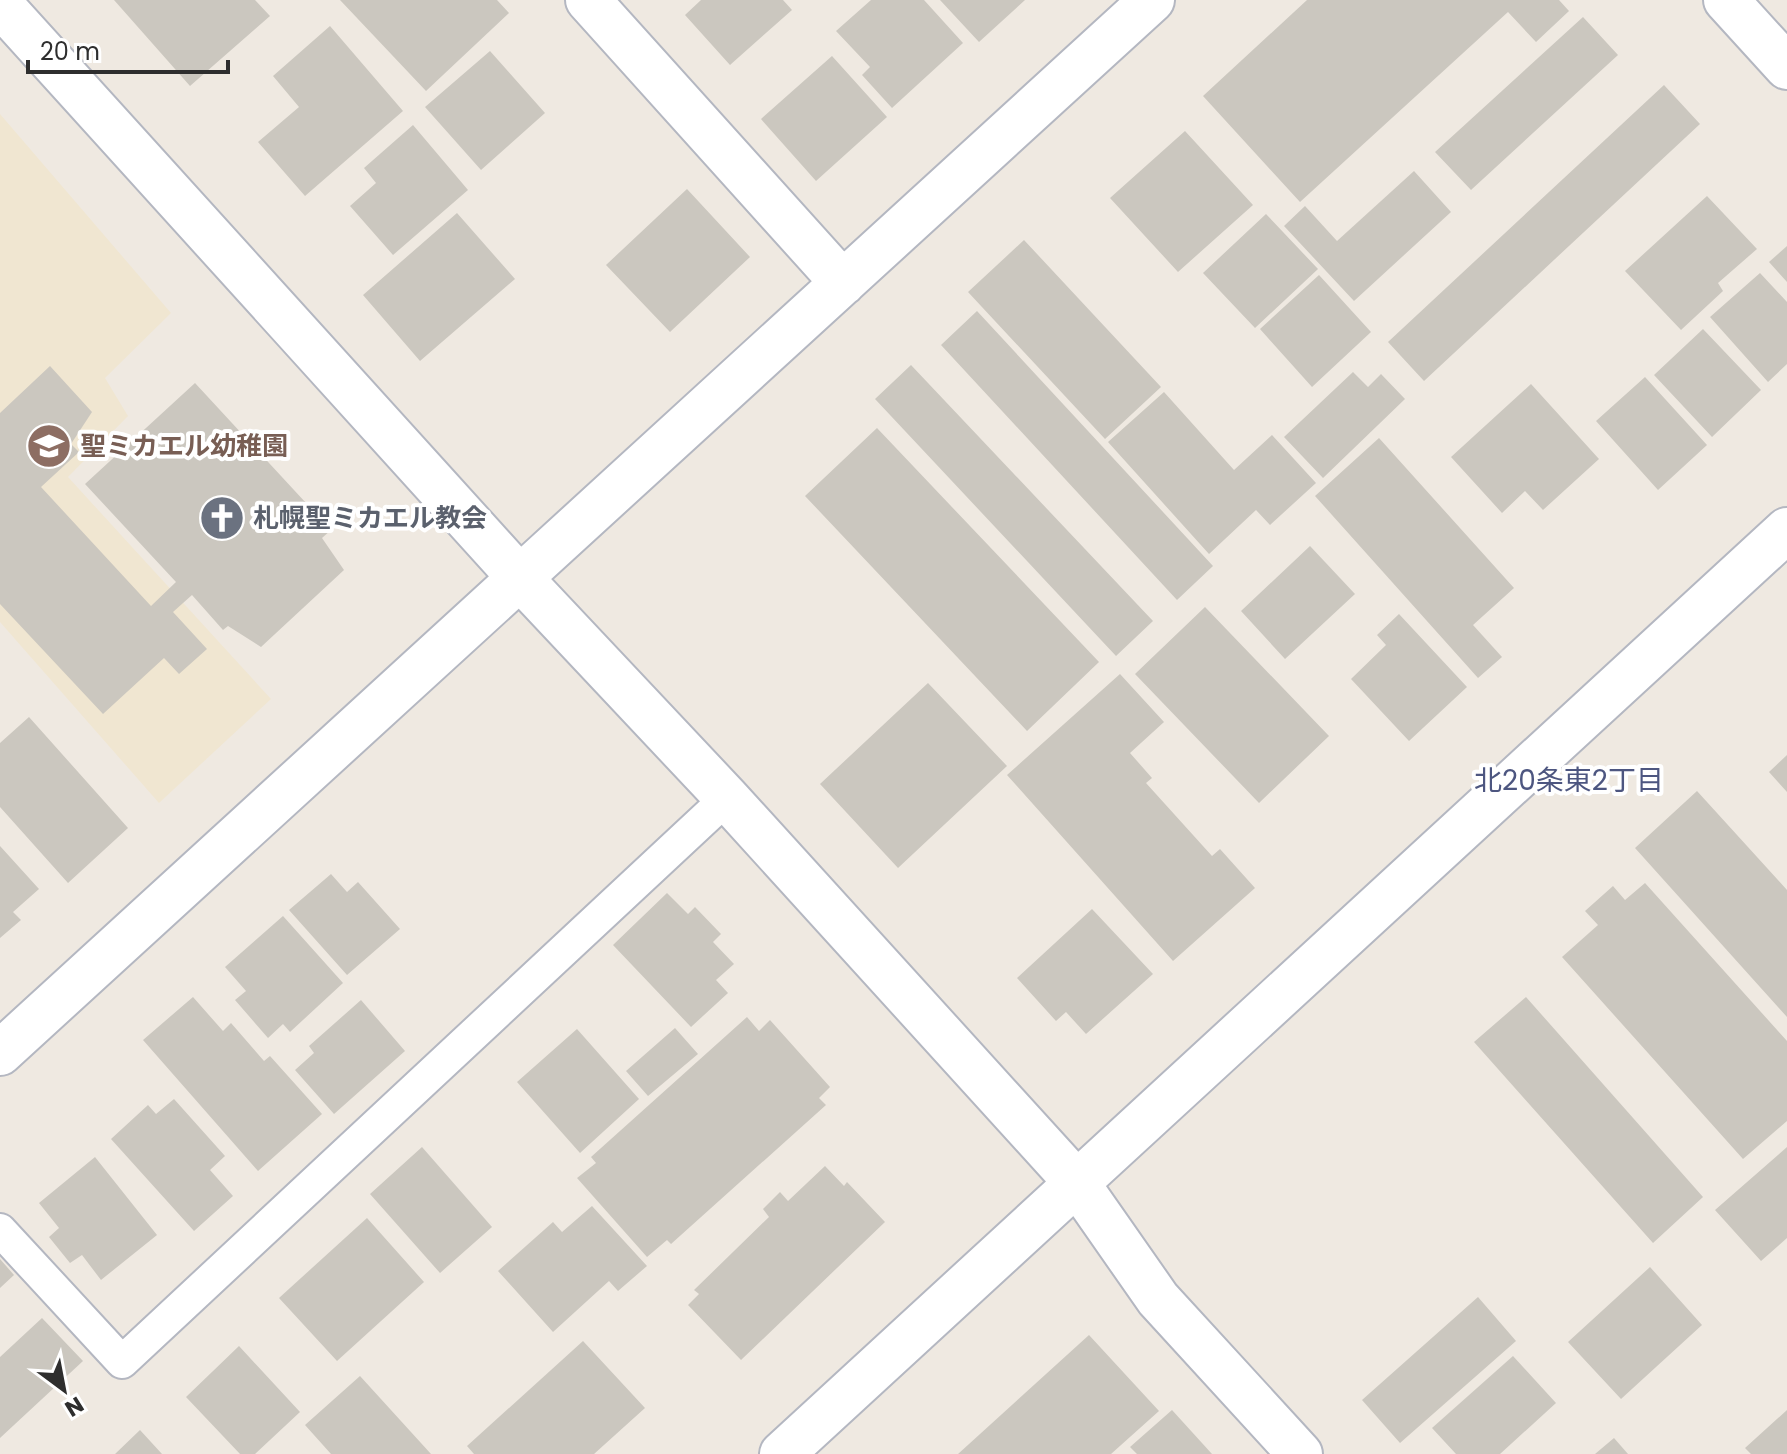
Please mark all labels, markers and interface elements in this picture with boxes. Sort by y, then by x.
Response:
scale bar [28,24,228,74]
text: 20 m [40,35,100,68]
school or university icon: 聖ミカエル幼稚園 [25,422,73,470]
place label: 聖ミカエル幼稚園 [80,428,288,464]
church icon: 札幌聖ミカエル教会 [198,494,246,542]
place label: 札幌聖ミカエル教会 [253,500,487,536]
district label: 北20条東2丁目 [1474,761,1664,800]
north arrow [24,1350,104,1430]
text: N [59,1389,90,1424]

